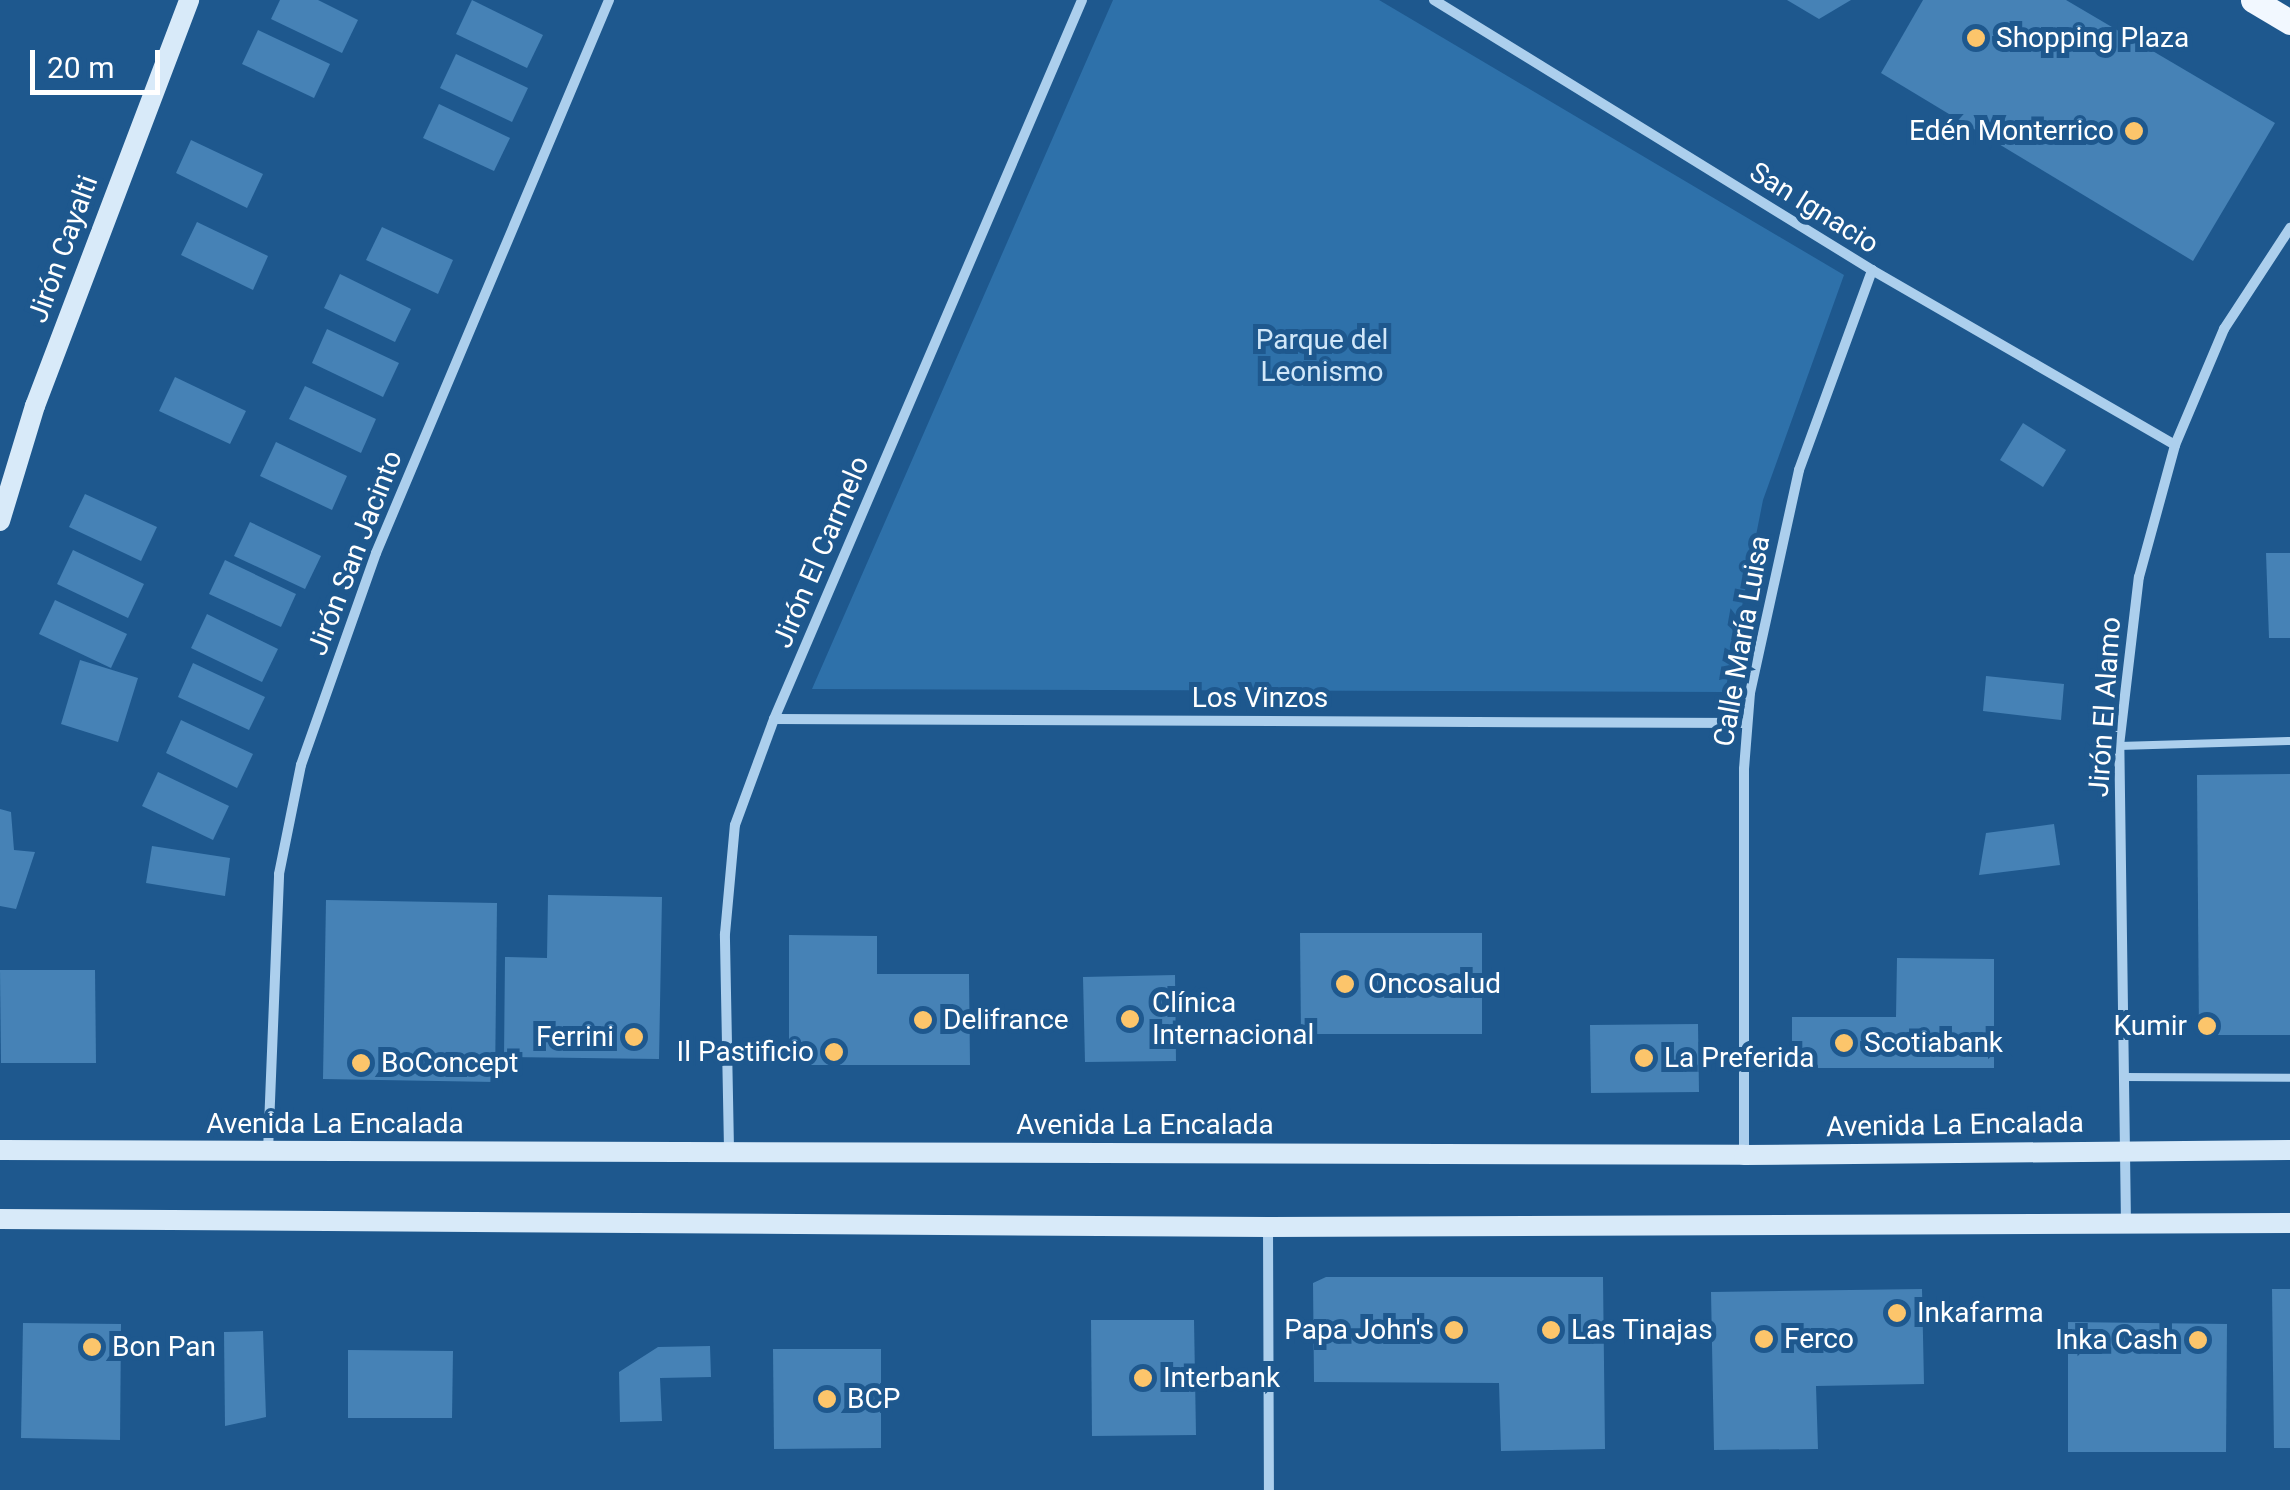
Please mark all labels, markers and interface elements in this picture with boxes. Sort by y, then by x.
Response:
place label: Shopping Plaza [1996,21,2189,55]
marker: Shopping Plaza [1965,27,1987,49]
scale bar [35,30,165,92]
text: 20 m [47,50,114,85]
place label: Edén Monterrico [1909,114,2114,148]
marker: Edén Monterrico [2123,120,2145,142]
street label: San Ignacio [1743,155,1885,261]
street label: Jirón Cayalti [21,171,105,327]
park label: Parque del Leonismo [1256,323,1388,389]
street label: Jirón San Jacinto [301,446,409,660]
street label: Jirón El Carmelo [766,451,876,653]
street label: Calle María Luisa [1707,533,1777,749]
street label: Jirón El Alamo [2082,616,2128,798]
street label: Los Vinzos [1192,681,1328,715]
place label: Oncosalud [1368,967,1501,1001]
marker: Oncosalud [1332,971,1358,997]
place label: Clínica Internacional [1152,986,1314,1052]
place label: Delifrance [943,1003,1069,1037]
marker: Clínica Internacional [1117,1006,1143,1032]
marker: Delifrance [912,1009,934,1031]
place label: Kumir [2113,1009,2187,1043]
marker: Kumir [2196,1015,2218,1037]
place label: Ferrini [536,1020,614,1054]
marker: Ferrini [623,1026,645,1048]
place label: Scotiabank [1864,1026,2003,1060]
marker: Scotiabank [1833,1032,1855,1054]
place label: Il Pastificio [677,1035,814,1069]
marker: Il Pastificio [823,1041,845,1063]
place label: La Preferida [1664,1041,1815,1075]
place label: BoConcept [381,1046,518,1080]
marker: La Preferida [1633,1047,1655,1069]
marker: BoConcept [350,1052,372,1074]
street label: Avenida La Encalada [1826,1106,2084,1144]
street label: Avenida La Encalada [206,1107,464,1141]
street label: Avenida La Encalada [1016,1108,1274,1142]
place label: Inkafarma [1917,1296,2044,1330]
marker: Inkafarma [1886,1302,1908,1324]
place label: Papa John's [1284,1313,1434,1347]
place label: Las Tinajas [1571,1313,1713,1347]
marker: Papa John's [1443,1319,1465,1341]
marker: Las Tinajas [1540,1319,1562,1341]
place label: Ferco [1784,1322,1854,1356]
place label: Inka Cash [2055,1323,2178,1357]
marker: Ferco [1753,1328,1775,1350]
marker: Inka Cash [2187,1329,2209,1351]
place label: Bon Pan [112,1330,216,1364]
marker: Bon Pan [81,1336,103,1358]
place label: Interbank [1163,1361,1280,1395]
marker: Interbank [1132,1367,1154,1389]
place label: BCP [847,1382,900,1416]
marker: BCP [816,1388,838,1410]

